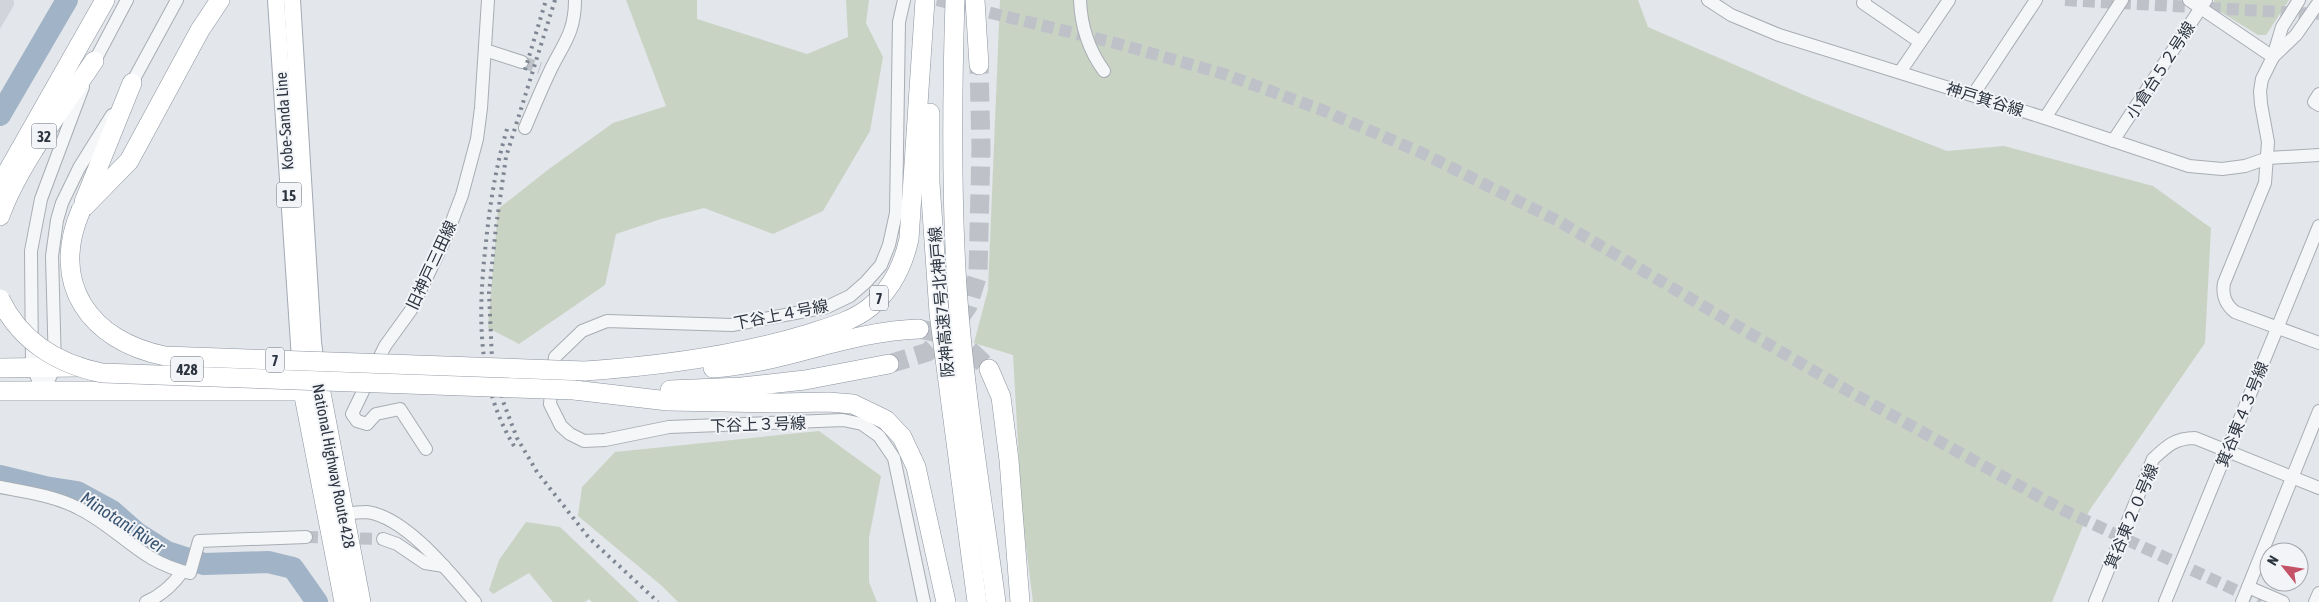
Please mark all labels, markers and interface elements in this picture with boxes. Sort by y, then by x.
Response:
street label: 小倉台５２号線 [2122,18,2198,122]
street label: Kobe-Sanda Line [272,72,296,170]
street label: 神戸箕谷線 [1944,79,2026,119]
road number: 32 [32,124,56,148]
road number: 15 [276,182,302,208]
street label: 旧神戸三田線 [403,218,459,312]
street label: 阪神高速7号北神戸線 [925,226,957,378]
road number: 7 [870,286,888,310]
street label: 下谷上４号線 [732,296,830,332]
road number: 7 [266,348,284,372]
road number: 428 [171,356,203,382]
street label: 箕谷東４３号線 [2213,359,2271,469]
street label: National Highway Route 428 [308,382,359,550]
street label: 下谷上３号線 [710,413,806,435]
street label: 箕谷東２０号線 [2101,461,2161,571]
water label: Minotani River [77,487,170,557]
north arrow [2259,542,2309,592]
text: N [2264,553,2282,568]

